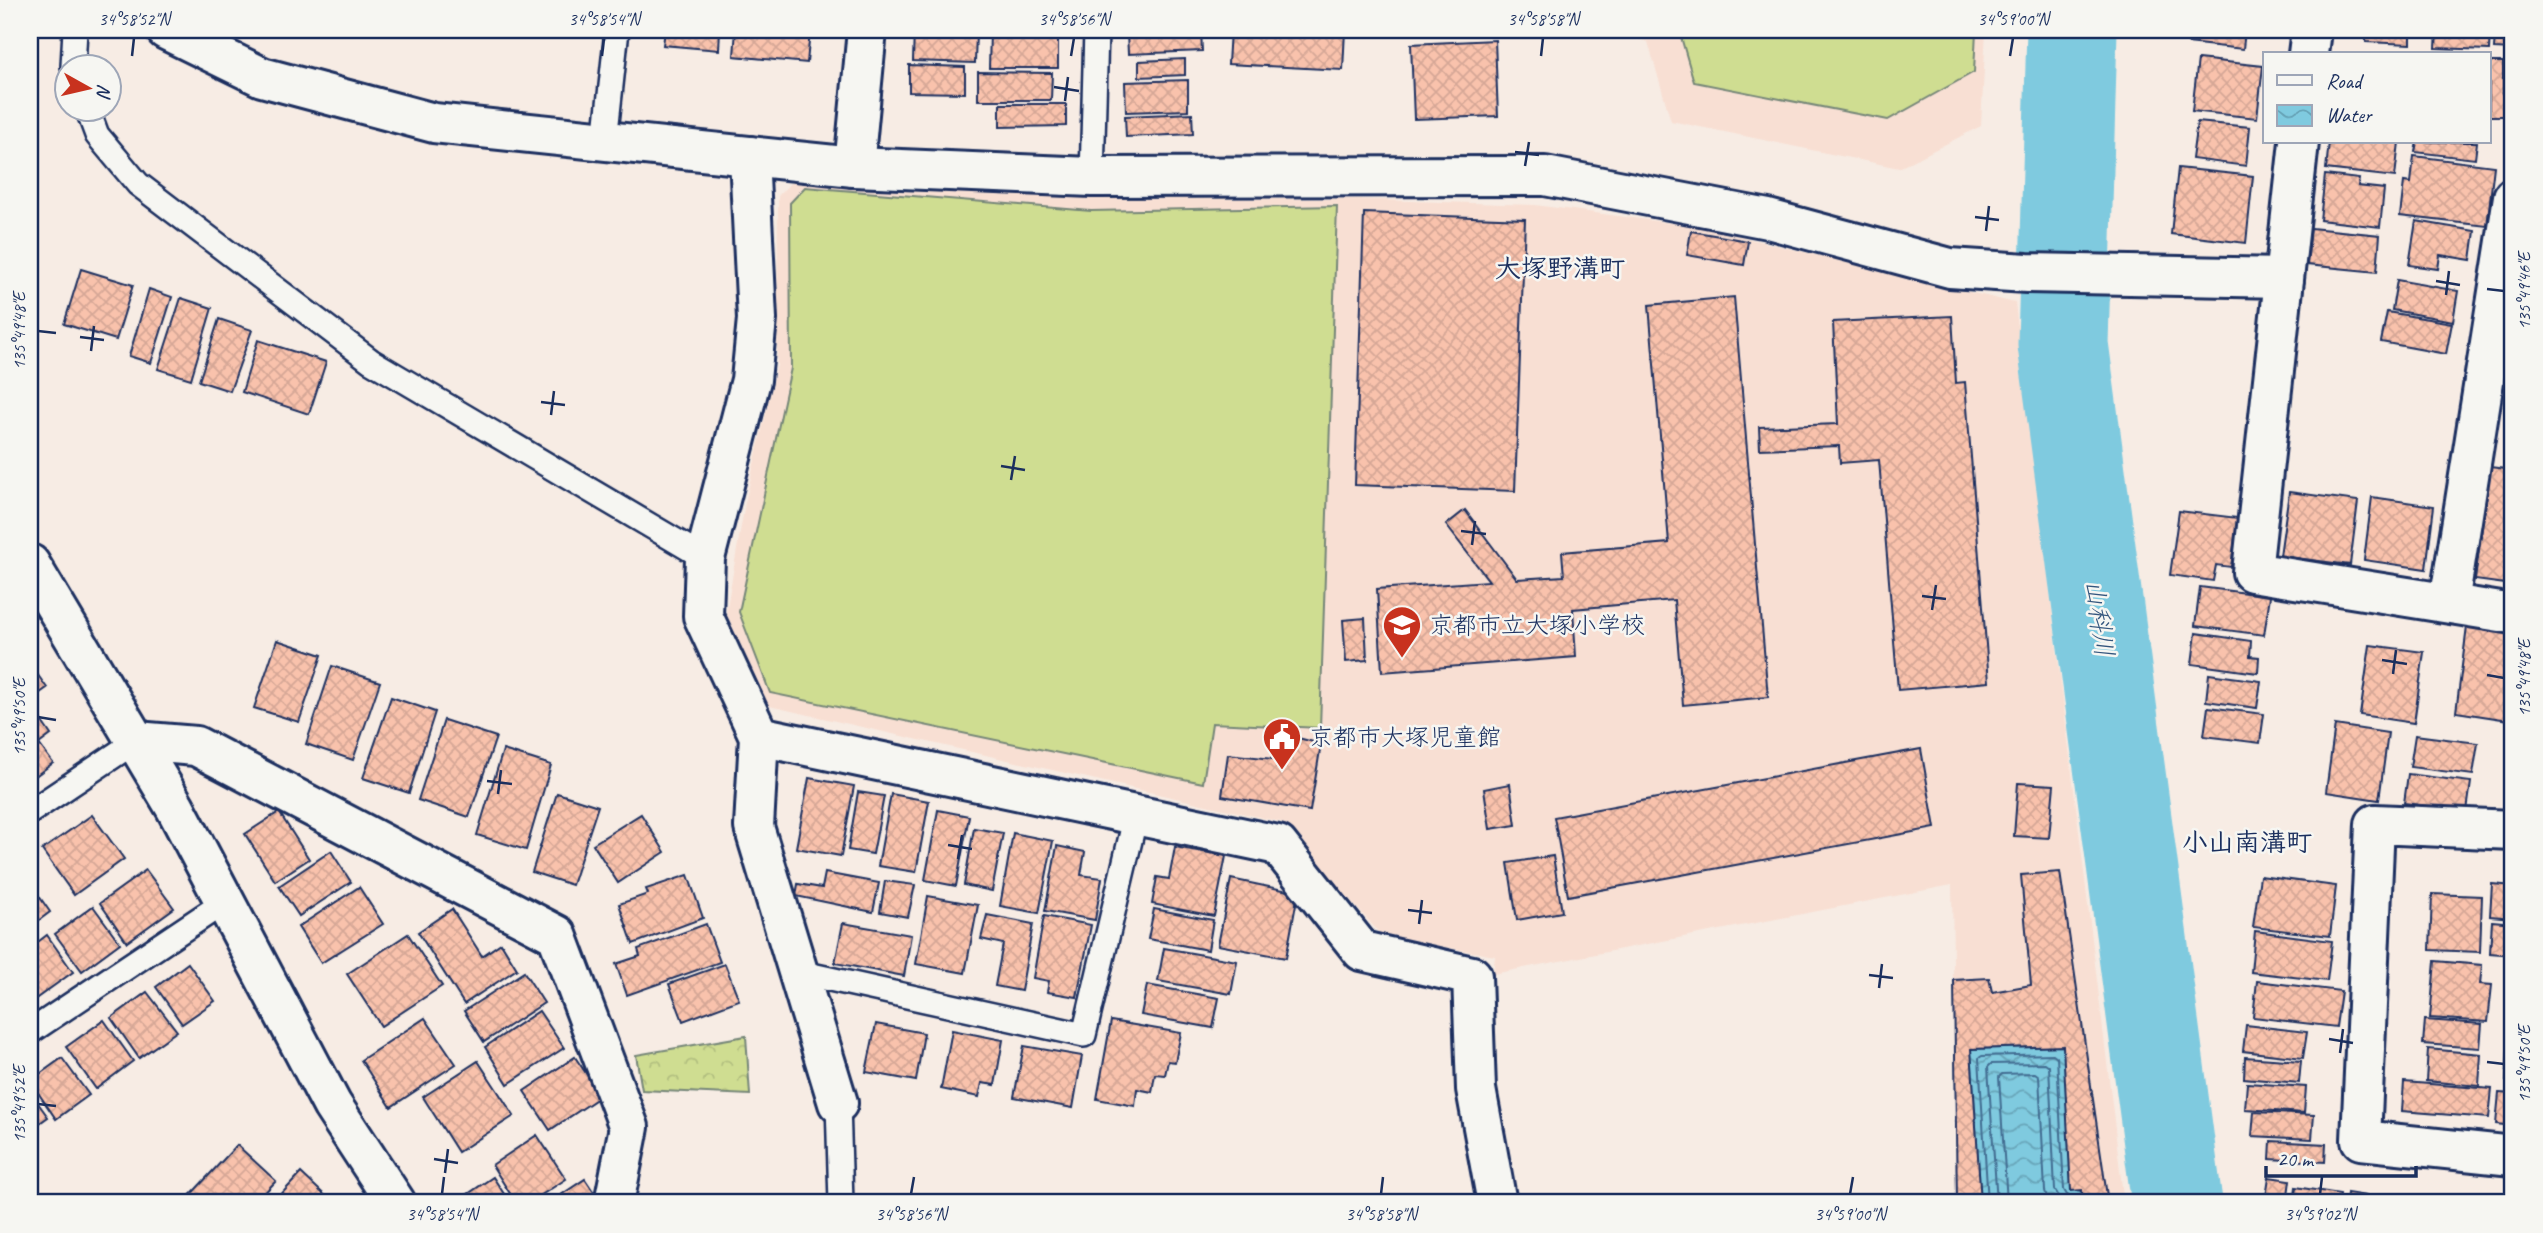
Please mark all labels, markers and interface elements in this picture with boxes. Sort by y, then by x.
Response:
text: 34°58'52"N [99,8,173,30]
text: 34°58'54"N [569,8,643,30]
text: 34°58'56"N [1039,8,1113,30]
text: 34°58'58"N [1508,8,1582,30]
text: 34°59'00"N [1978,8,2052,30]
north arrow [52,52,122,122]
legend [2263,52,2490,144]
text: Road [2326,68,2365,94]
text: N [91,83,117,101]
text: Water [2326,102,2373,128]
text: 135°49'46"E [2513,250,2535,330]
district label: 大塚野溝町 [1495,252,1625,285]
text: 135°49'48"E [8,290,30,370]
water label: 山科川 [2078,577,2121,659]
school or university icon: 京都市立大塚小学校 [1381,604,1423,659]
place label: 京都市立大塚小学校 [1429,610,1645,640]
text: 135°49'48"E [2513,637,2535,717]
text: 135°49'50"E [8,676,30,756]
public building icon: 京都市大塚児童館 [1261,716,1303,771]
place label: 京都市大塚児童館 [1309,722,1501,752]
district label: 小山南溝町 [2182,826,2312,859]
text: 135°49'50"E [2513,1023,2535,1103]
text: 135°49'52"E [8,1063,30,1143]
scale bar [2266,1135,2417,1179]
text: 20 m [2277,1146,2315,1172]
text: 34°58'54"N [407,1203,481,1225]
text: 34°58'56"N [876,1203,950,1225]
text: 34°58'58"N [1346,1203,1420,1225]
text: 34°59'00"N [1815,1203,1889,1225]
text: 34°59'02"N [2285,1203,2359,1225]

